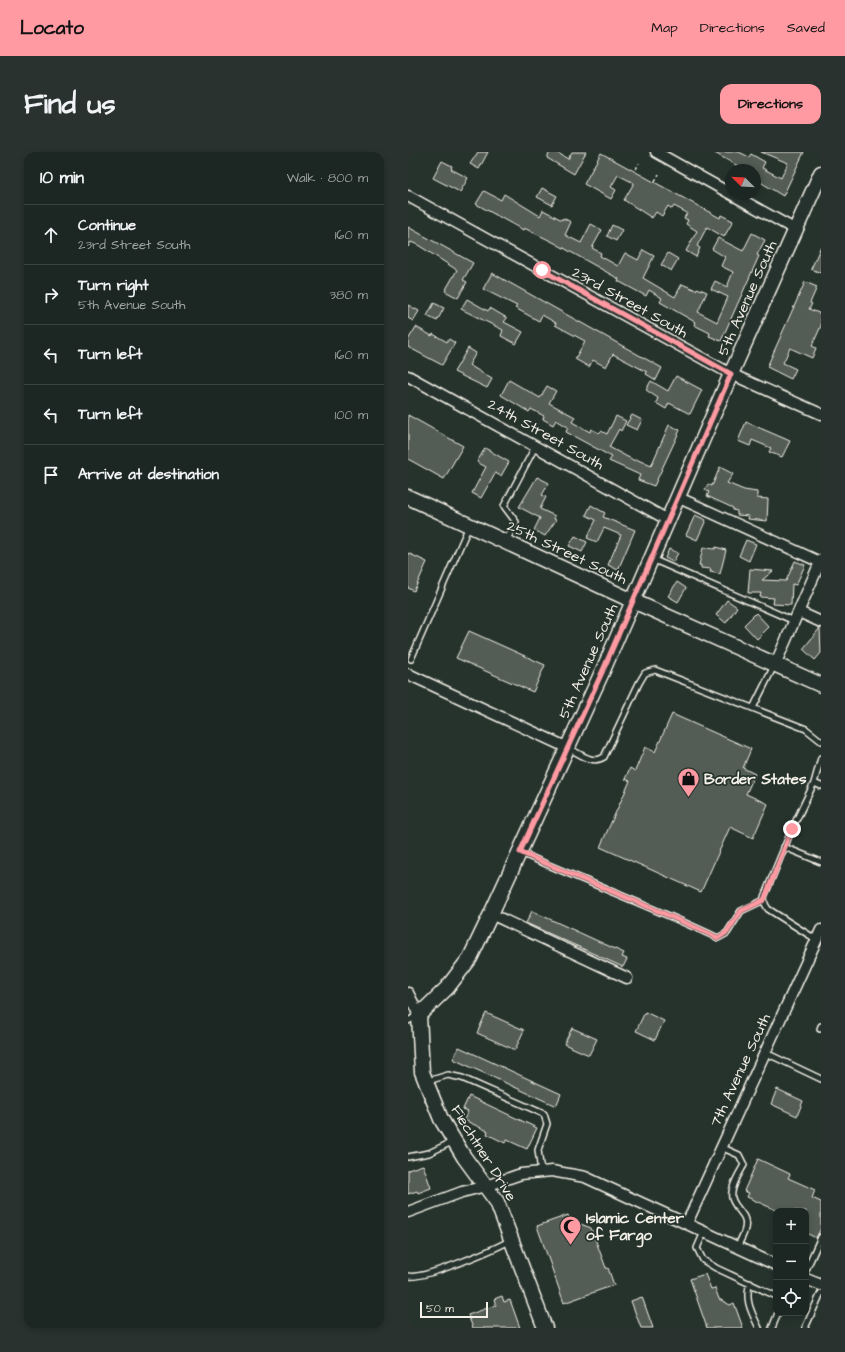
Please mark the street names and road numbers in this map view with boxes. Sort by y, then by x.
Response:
street label: 5th Avenue South [713,237,783,359]
street label: 23rd Street South [568,262,692,343]
street label: 24th Street South [484,394,608,475]
street label: 25th Street South [503,515,631,590]
street label: 5th Avenue South [554,600,624,722]
street label: 7th Avenue South [705,1010,776,1130]
street label: Fiechtner Drive [446,1101,522,1205]

